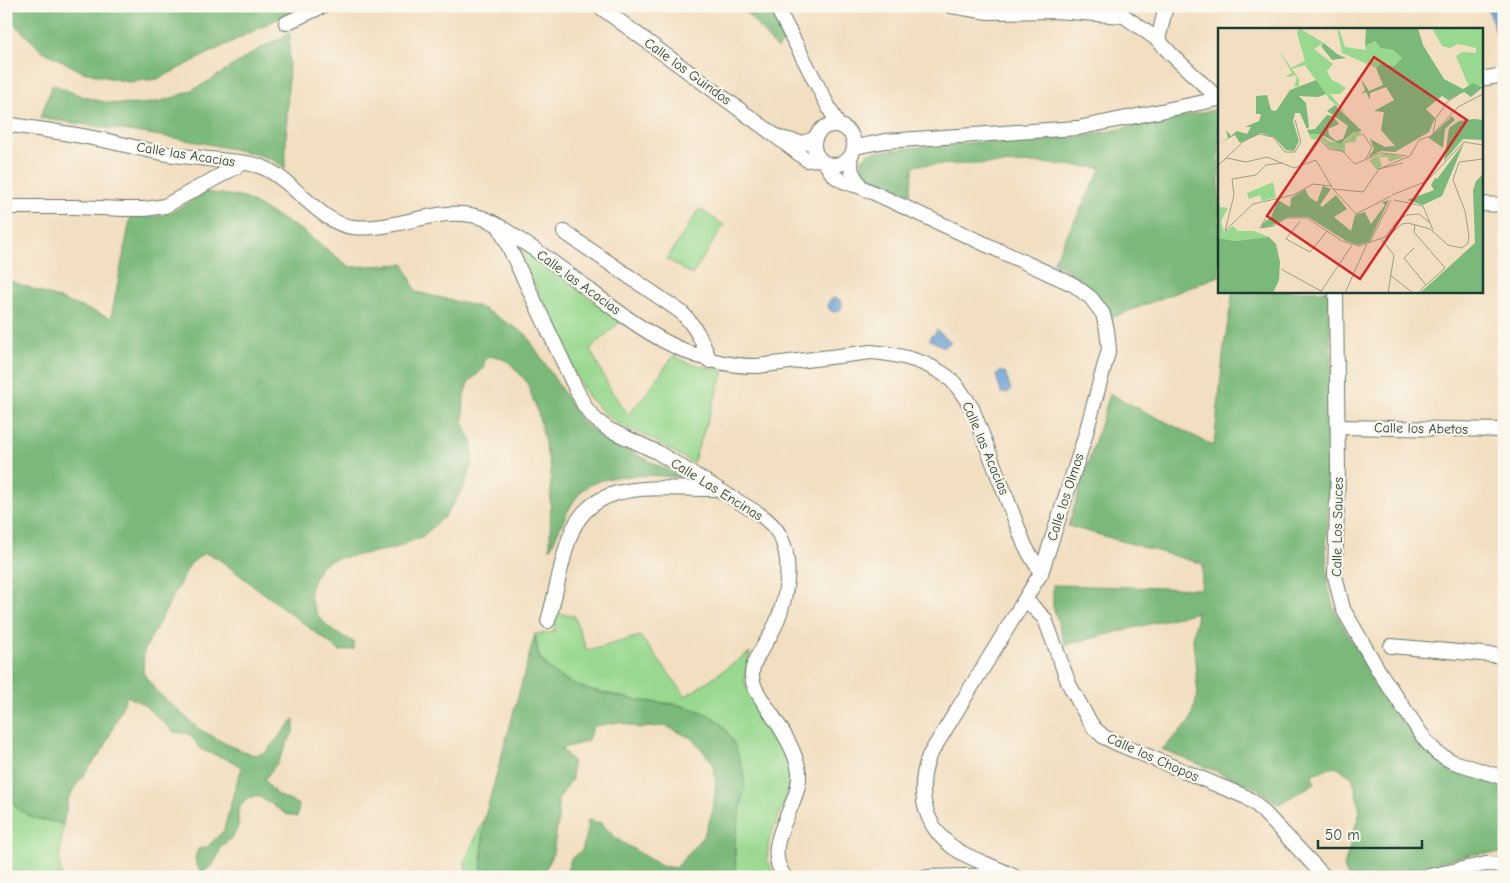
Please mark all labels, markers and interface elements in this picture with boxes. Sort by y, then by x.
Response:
inset map [1218,28,1482,292]
street label: Calle los Guindos [641,34,735,109]
street label: Calle las Acacias [135,138,237,171]
street label: Calle las Acacias [533,246,624,319]
street label: Calle las Acacias [958,399,1013,497]
street label: Calle los Abetos [1374,419,1468,438]
street label: Calle los Olmos [1043,451,1088,543]
street label: Calle Las Encinas [668,454,766,525]
street label: Calle Los Sauces [1328,477,1347,577]
street label: Calle los Chopos [1104,730,1201,785]
scale bar [1318,818,1421,850]
text: 50 m [1325,826,1360,844]

